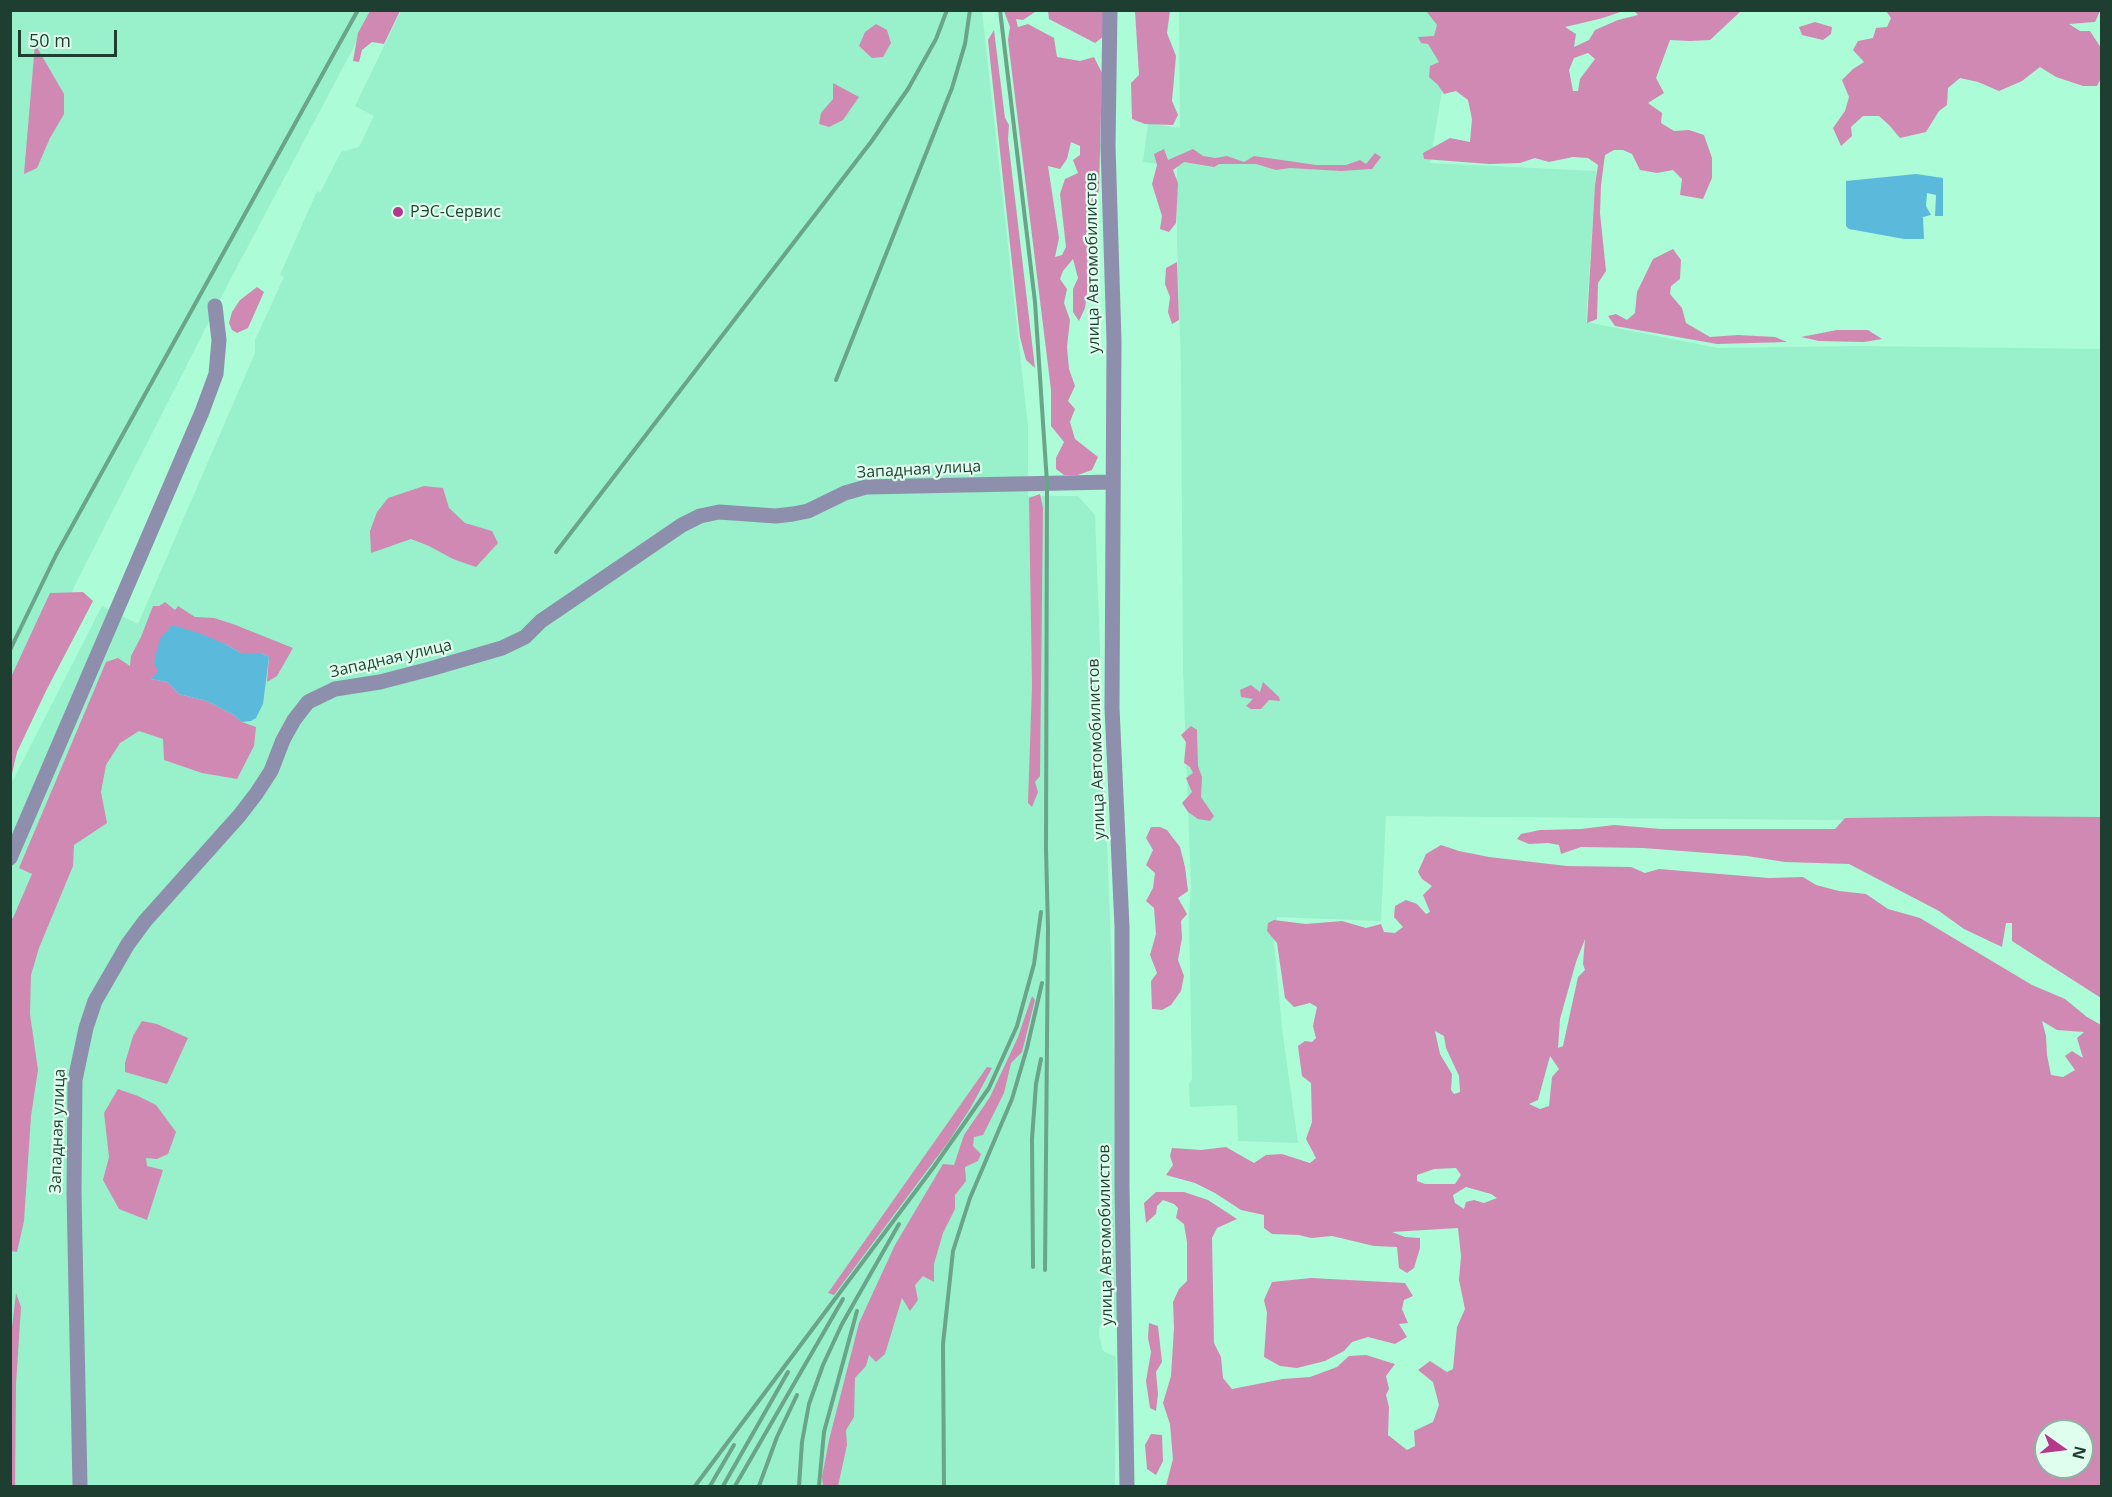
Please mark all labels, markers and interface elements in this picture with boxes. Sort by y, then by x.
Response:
scale bar [21,18,120,56]
text: 50 m [29,28,71,52]
street label: улица Автомобилистов [1082,172,1104,354]
place label: РЭС-Сервис [410,202,501,222]
marker: РЭС-Сервис [391,205,405,219]
street label: Западная улица [856,457,982,483]
street label: Западная улица [328,636,454,682]
street label: улица Автомобилистов [1084,658,1110,840]
street label: Западная улица [46,1068,70,1194]
street label: улица Автомобилистов [1095,1144,1117,1326]
north arrow [2034,1419,2094,1479]
text: N [2067,1444,2092,1462]

